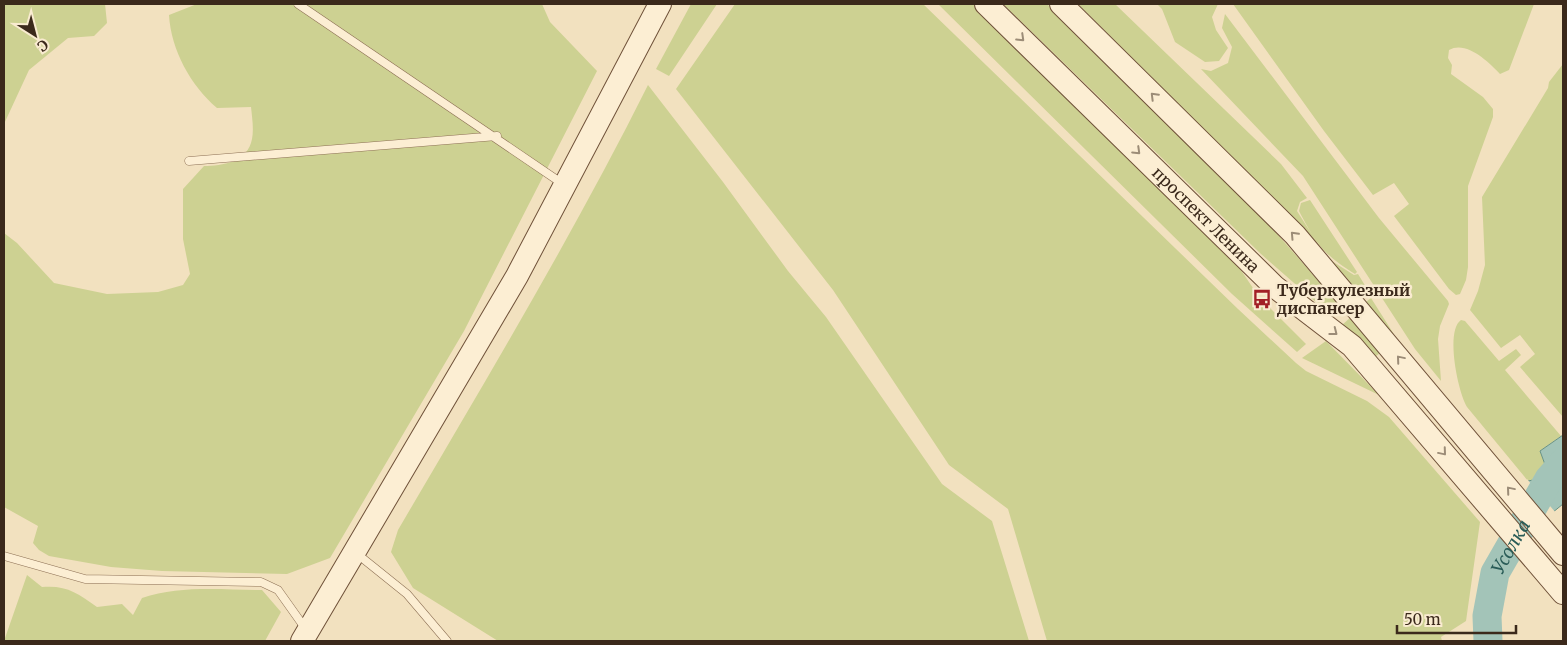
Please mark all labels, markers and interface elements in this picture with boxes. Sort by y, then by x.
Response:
north arrow [10,10,60,60]
one-way arrow [1015,32,1024,41]
text: С [34,36,52,56]
one-way arrow [1151,93,1160,102]
one-way arrow [1131,145,1140,154]
street label: проспект Ленина [1148,163,1264,277]
one-way arrow [1291,232,1300,241]
place label: Туберкулезный диспансер [1276,280,1410,318]
bus stop icon: Туберкулезный диспансер [1251,288,1273,310]
one-way arrow [1328,326,1338,335]
one-way arrow [1396,355,1405,364]
one-way arrow [1438,446,1447,455]
one-way arrow [1507,487,1515,496]
water label: Усолка [1485,515,1535,578]
scale bar [1397,602,1516,634]
text: 50 m [1404,610,1441,629]

